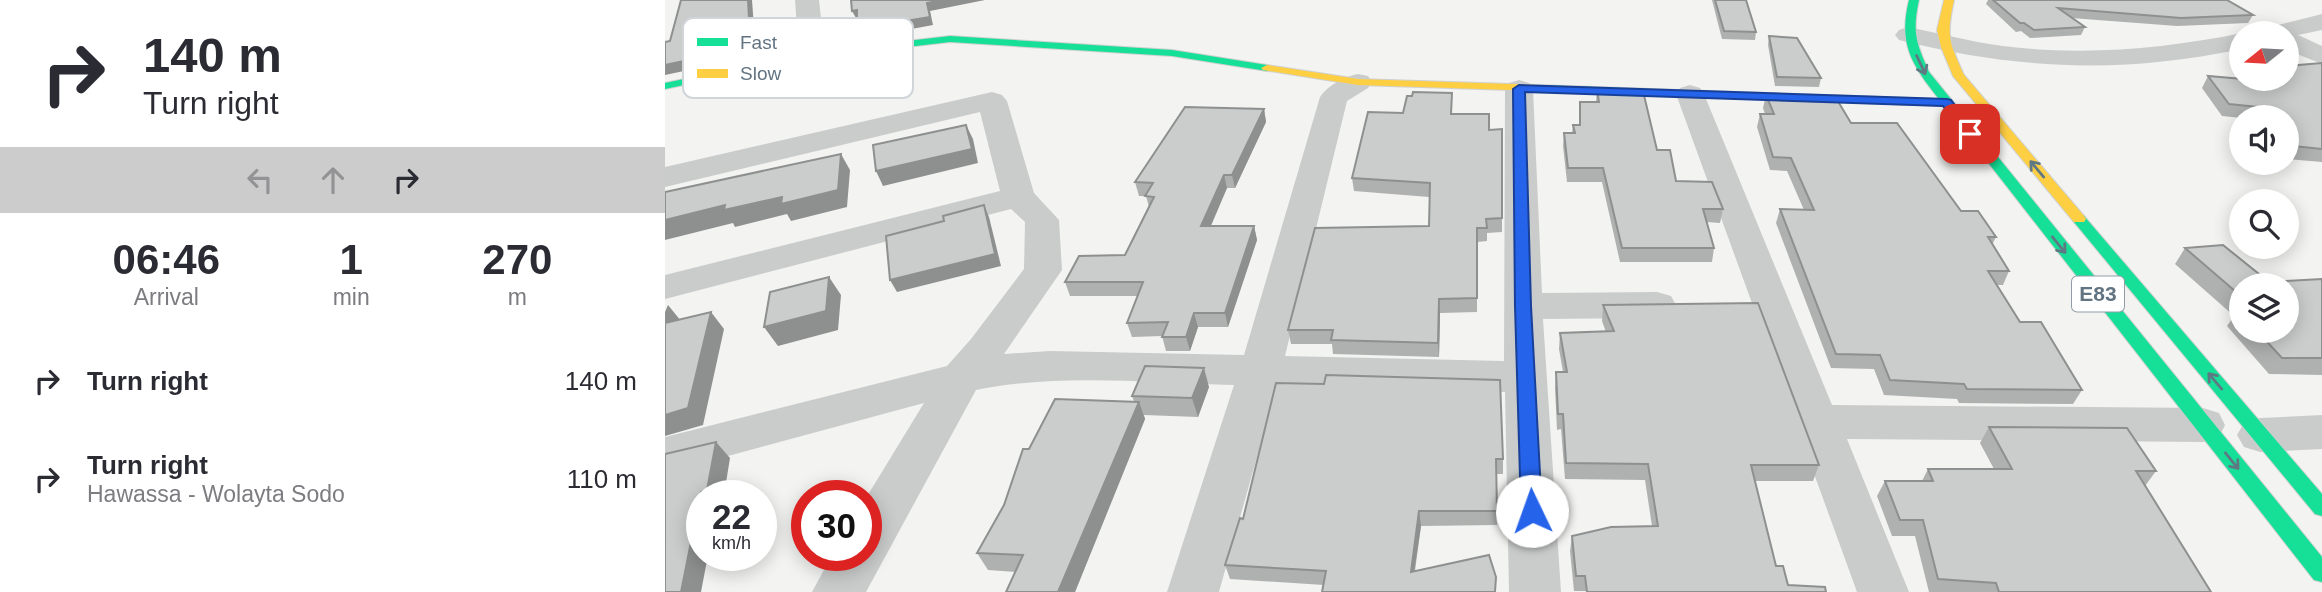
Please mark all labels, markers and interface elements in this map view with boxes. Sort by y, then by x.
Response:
legend [683,18,913,98]
north arrow [2229,21,2299,91]
map controls [2229,21,2299,343]
icon: right [28,28,119,119]
text: 140 m [143,28,282,82]
text: Fast [740,32,778,53]
one-way arrow [1915,53,1928,75]
text: Slow [740,63,781,84]
text: Turn right [143,85,279,121]
pin [1940,104,2000,164]
button: sound [2229,105,2299,175]
icon: arrive [1951,115,1989,153]
icon: left [241,161,279,199]
icon: ahead [314,161,352,199]
icon: right [387,161,425,199]
one-way arrow [2029,161,2045,179]
button: search [2229,189,2299,259]
text: 06:46 [113,236,220,283]
text: 1 [339,236,363,283]
text: 270 [482,236,552,283]
one-way arrow [2051,236,2067,254]
button: layers [2229,273,2299,343]
road number: E83 [2072,276,2124,312]
text: Arrival [134,284,199,310]
text: min [333,284,370,310]
text: m [508,284,527,310]
icon: right [28,362,66,400]
text: Turn right [87,366,208,396]
text: 140 m [565,366,637,396]
one-way arrow [2207,372,2223,390]
text: Turn right [87,450,208,480]
one-way arrow [2224,451,2240,469]
icon: right [28,460,66,498]
text: 110 m [567,464,637,494]
position arrow [1495,474,1569,548]
speed limit sign: 30 [791,480,882,571]
text: Hawassa - Wolayta Sodo [87,481,345,507]
text: 22 [712,497,751,536]
text: km/h [712,533,751,553]

